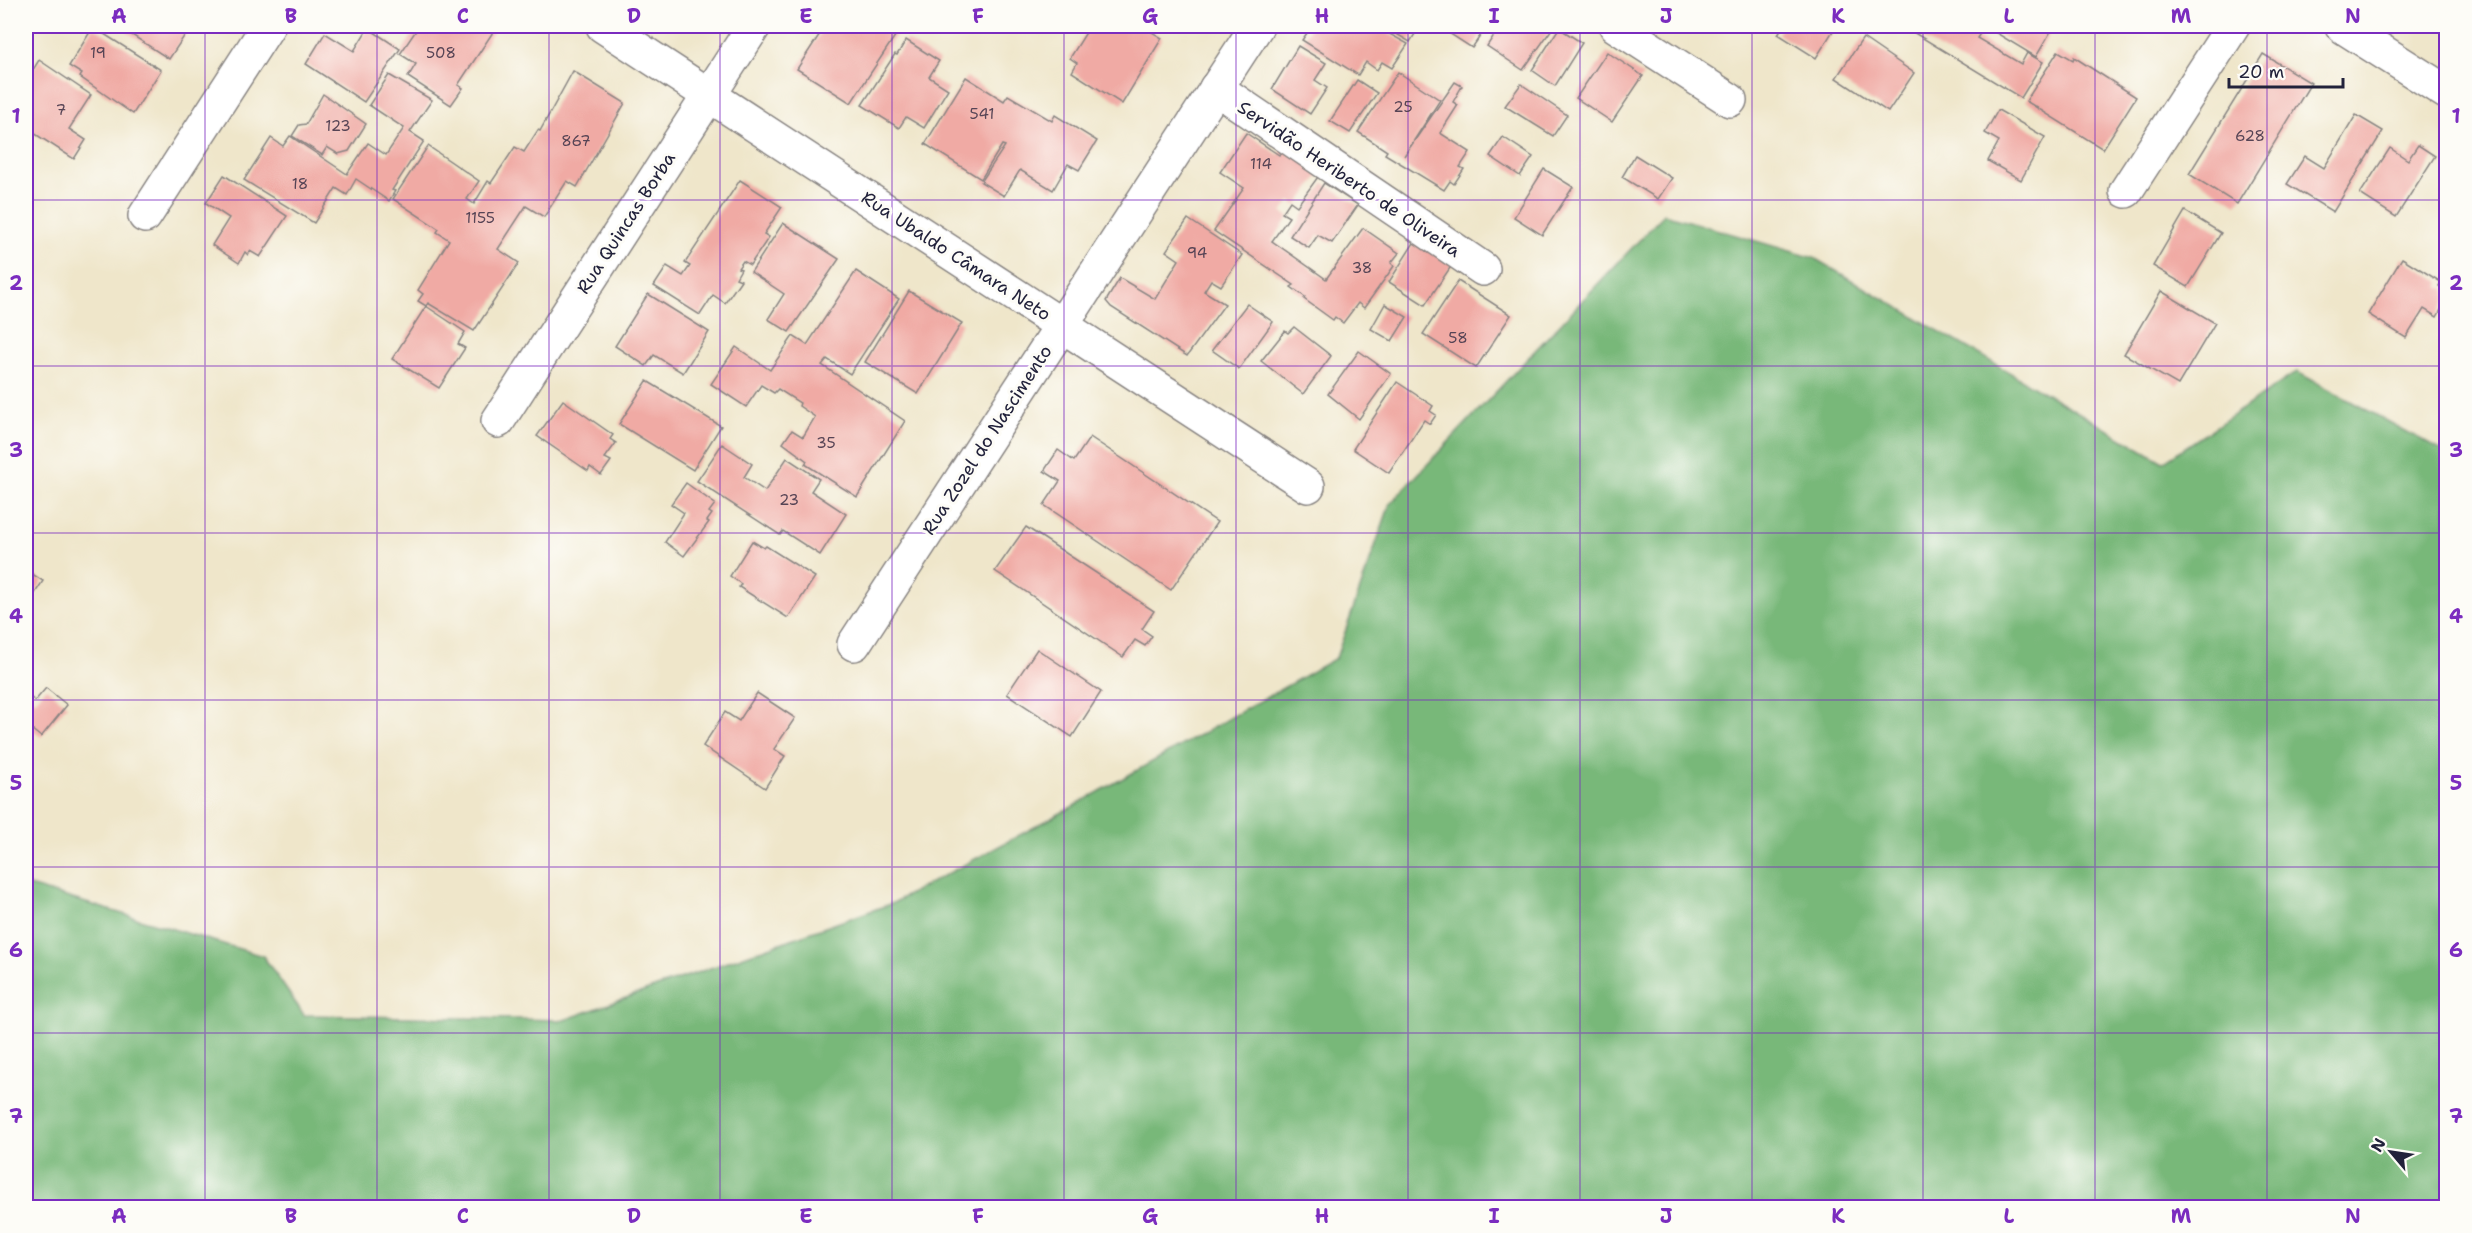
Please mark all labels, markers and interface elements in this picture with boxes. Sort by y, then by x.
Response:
text: A [111,3,127,29]
text: B [285,3,297,29]
text: C [457,3,469,29]
text: D [627,3,641,29]
text: E [799,3,813,29]
text: F [972,3,984,29]
text: G [1142,3,1158,29]
text: H [1315,3,1329,29]
text: I [1488,3,1500,29]
text: J [1660,3,1673,29]
text: K [1831,3,1845,29]
text: L [2004,3,2015,29]
text: M [2171,3,2192,29]
text: N [2345,3,2361,29]
house number: 19 [90,43,106,63]
house number: 508 [426,43,456,63]
scale bar [2229,51,2343,89]
text: 20 m [2238,60,2284,84]
street label: Servidão Heriberto de Oliveira [1233,95,1465,263]
house number: 25 [1393,97,1413,117]
house number: 7 [56,100,66,120]
text: 1 [11,103,21,129]
text: 1 [2451,103,2461,129]
house number: 541 [970,104,994,124]
house number: 123 [325,116,351,136]
house number: 628 [2235,126,2265,146]
house number: 867 [561,131,591,151]
street label: Rua Quincas Borba [571,147,681,299]
house number: 114 [1250,154,1272,174]
house number: 18 [292,174,308,194]
street label: Rua Ubaldo Câmara Neto [857,186,1055,326]
house number: 1155 [465,208,495,228]
house number: 94 [1187,243,1207,263]
house number: 38 [1352,258,1372,278]
text: 2 [9,270,23,296]
text: 2 [2449,270,2463,296]
house number: 58 [1448,328,1468,348]
street label: Rua Zozel do Nascimento [917,341,1057,539]
house number: 35 [816,433,836,453]
text: 3 [9,437,23,463]
text: 3 [2449,437,2463,463]
house number: 23 [779,490,799,510]
text: 4 [9,603,23,629]
text: 4 [2449,603,2463,629]
text: 5 [10,770,22,796]
text: 5 [2450,770,2462,796]
text: 6 [9,937,23,963]
text: 6 [2449,937,2463,963]
text: 7 [9,1103,23,1129]
text: 7 [2449,1103,2463,1129]
north arrow [2361,1122,2421,1182]
text: N [2366,1134,2391,1156]
text: A [111,1203,127,1229]
text: B [285,1203,297,1229]
text: C [457,1203,469,1229]
text: D [627,1203,641,1229]
text: E [799,1203,813,1229]
text: F [972,1203,984,1229]
text: G [1142,1203,1158,1229]
text: H [1315,1203,1329,1229]
text: I [1488,1203,1500,1229]
text: J [1660,1203,1673,1229]
text: K [1831,1203,1845,1229]
text: L [2004,1203,2015,1229]
text: M [2171,1203,2192,1229]
text: N [2345,1203,2361,1229]

